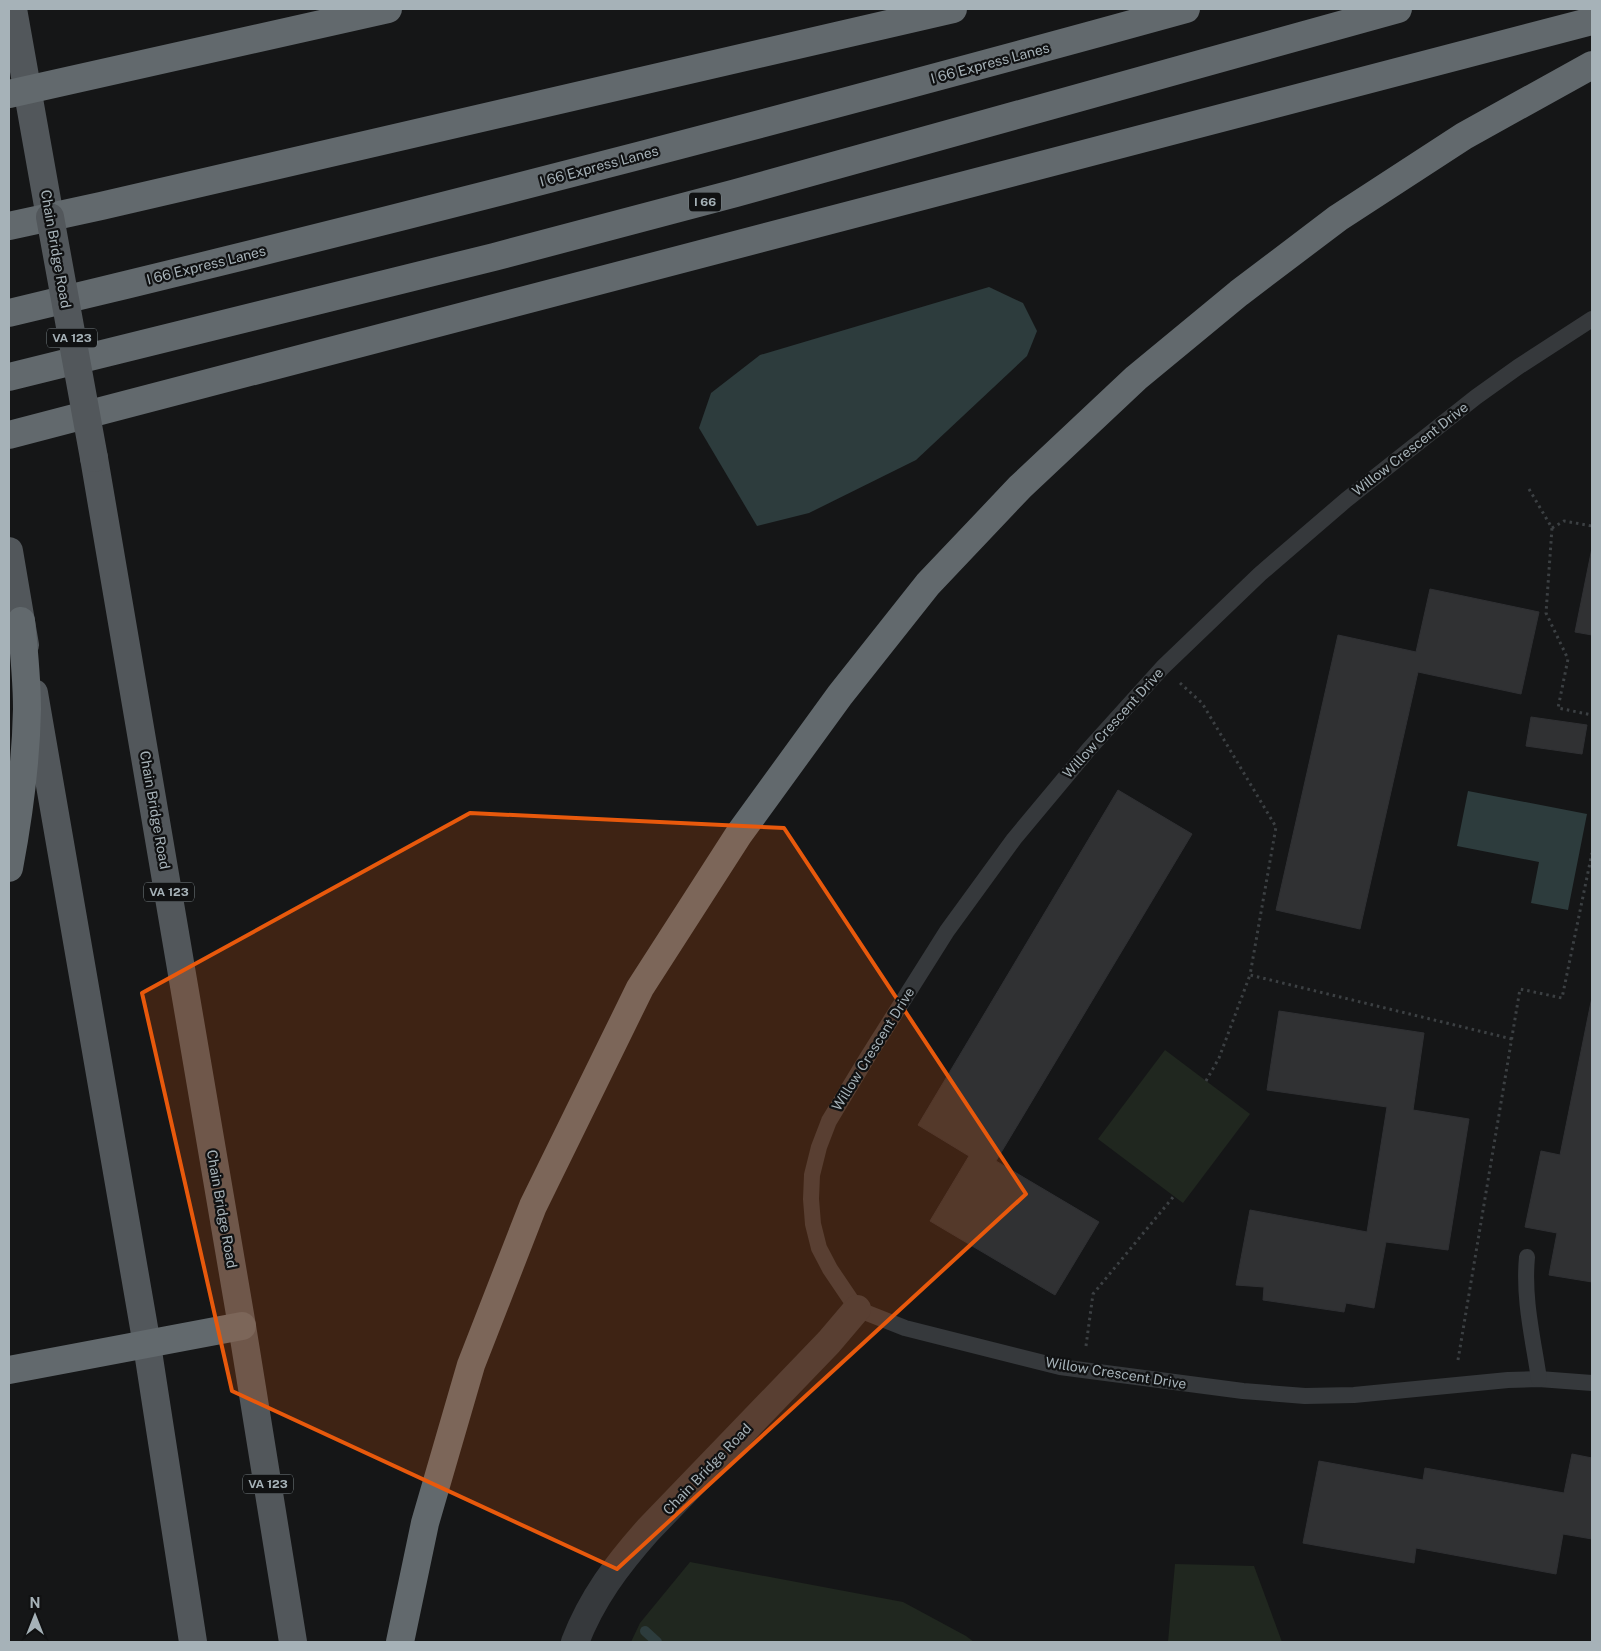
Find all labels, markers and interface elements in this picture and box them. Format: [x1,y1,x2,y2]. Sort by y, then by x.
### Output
street label: I 66 Express Lanes [929,39,1051,87]
street label: I 66 Express Lanes [538,142,660,190]
street label: Chain Bridge Road [38,189,74,309]
road number: I 66 [689,192,721,212]
street label: I 66 Express Lanes [145,242,267,288]
road number: VA 123 [47,328,97,348]
street label: Willow Crescent Drive [1349,399,1471,499]
street label: Willow Crescent Drive [1059,665,1167,781]
street label: Chain Bridge Road [137,750,173,870]
road number: VA 123 [144,882,194,902]
street label: Willow Crescent Drive [828,984,918,1114]
street label: Chain Bridge Road [204,1149,240,1269]
street label: Willow Crescent Drive [1044,1354,1188,1392]
street label: Chain Bridge Road [660,1420,754,1518]
road number: VA 123 [243,1475,293,1494]
north arrow [10,1591,60,1641]
text: N [30,1595,40,1611]

